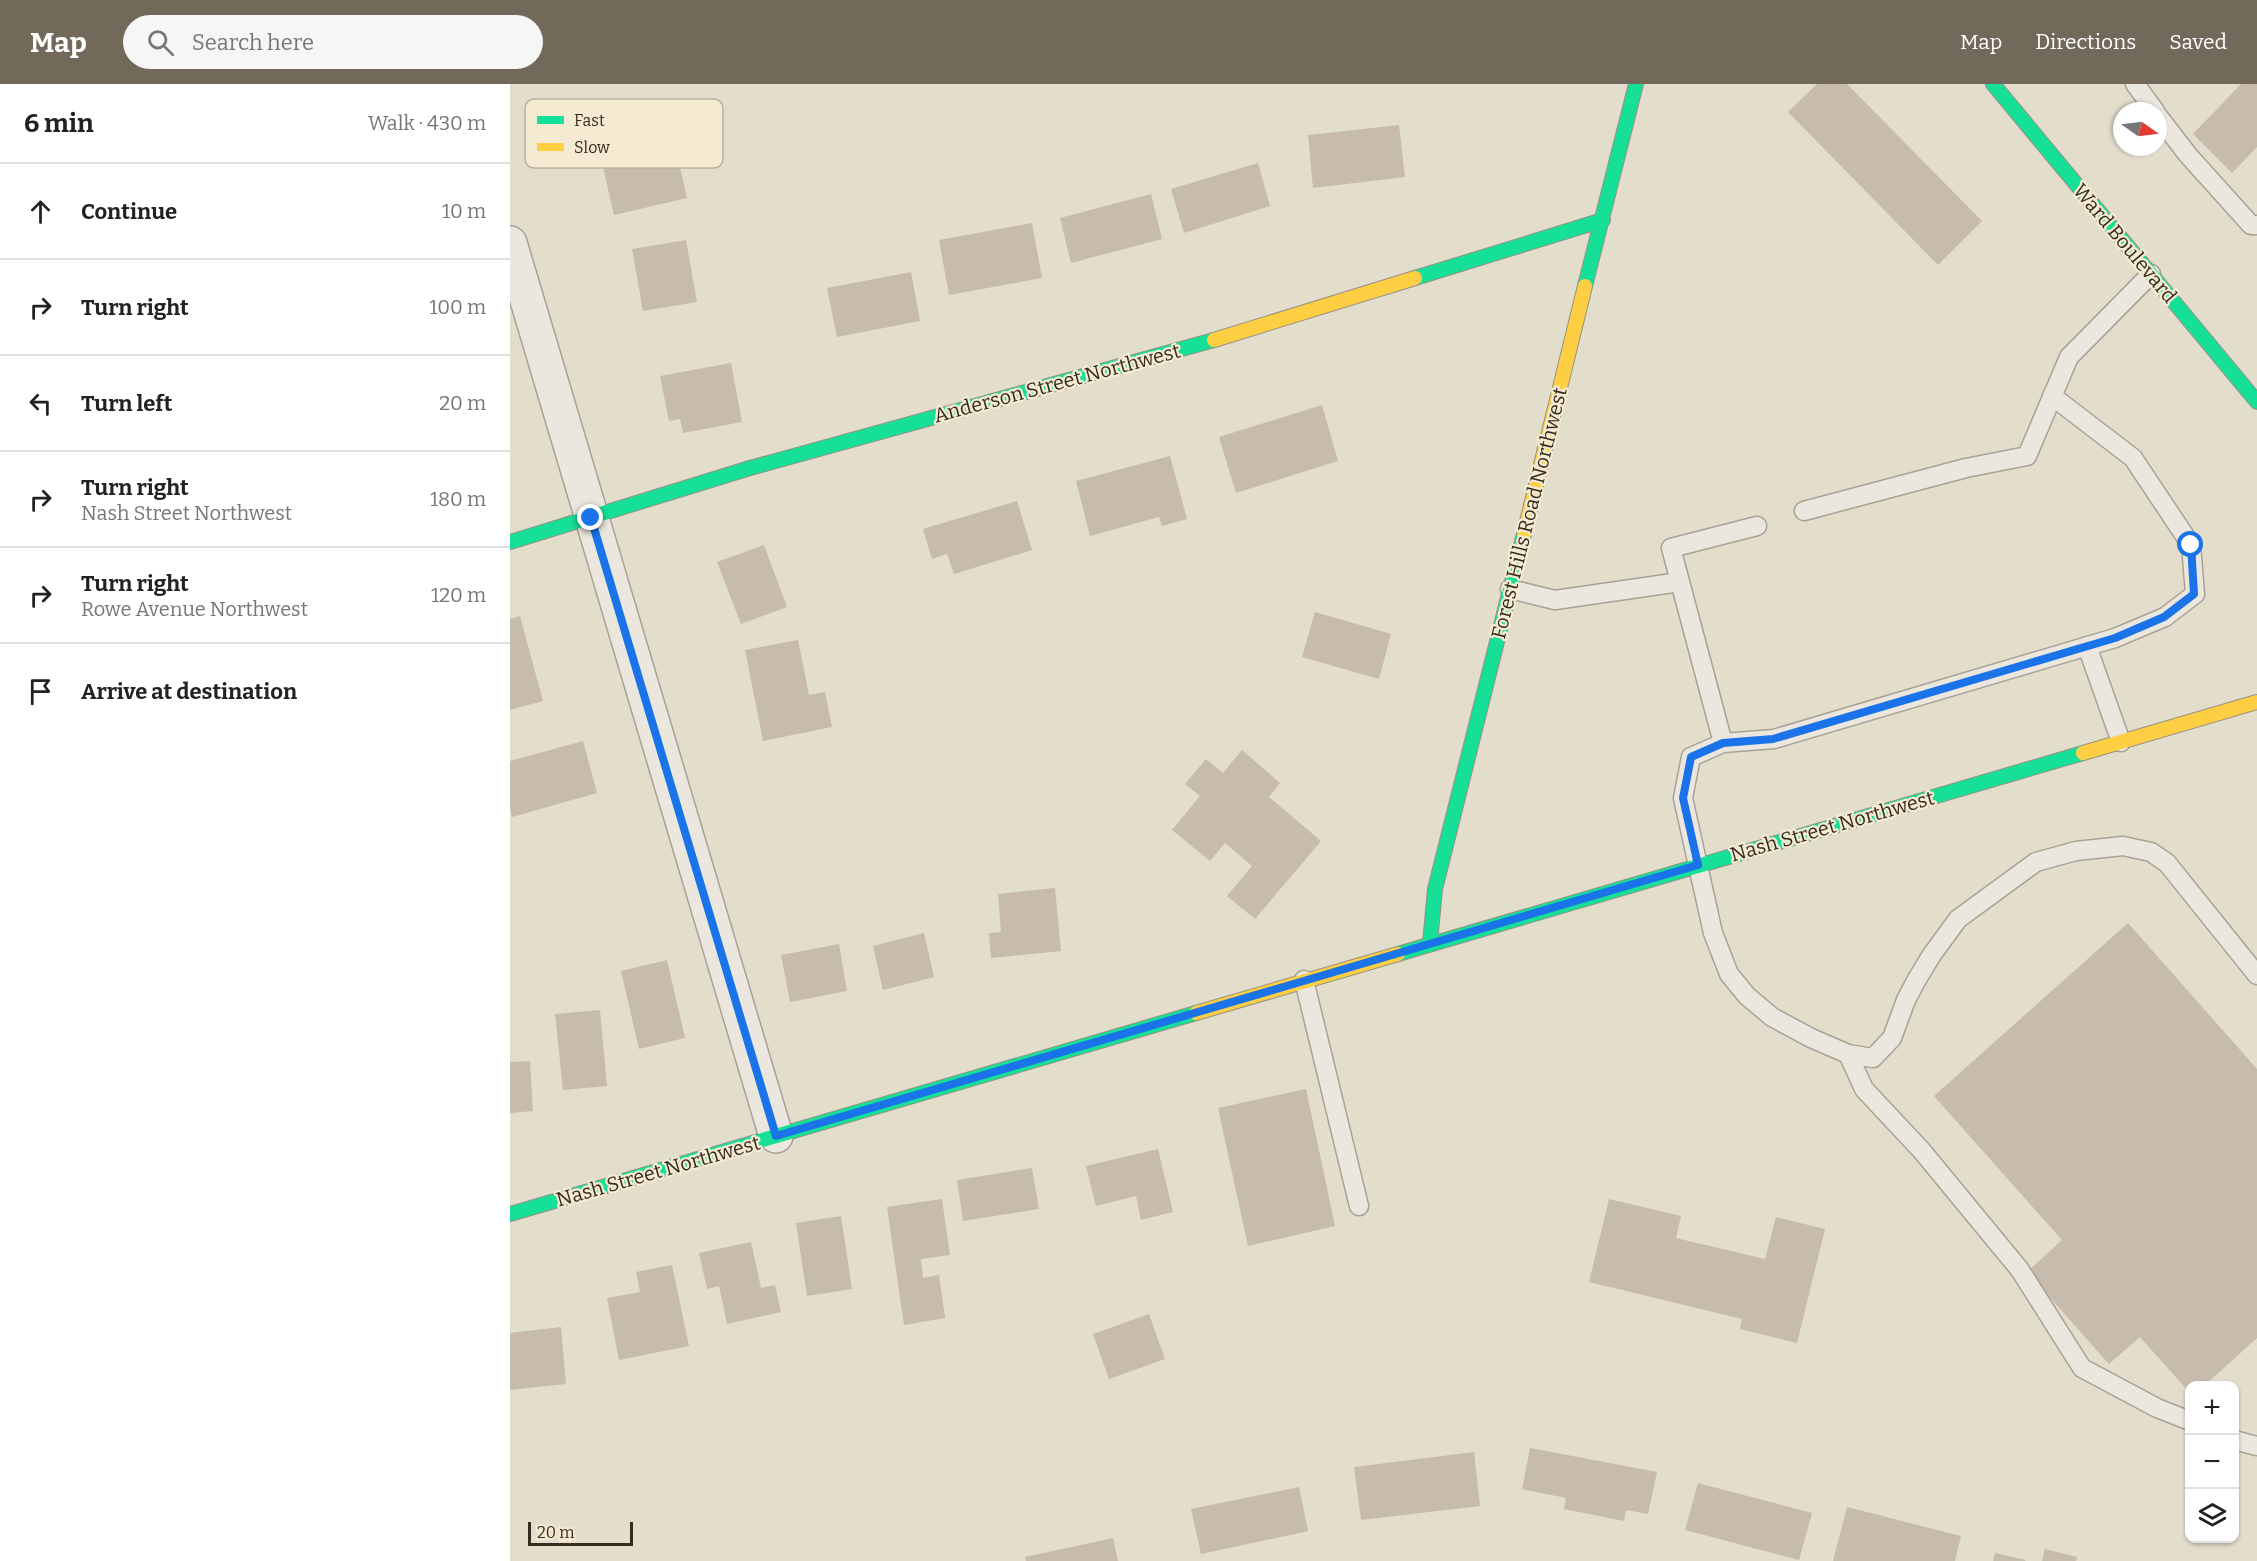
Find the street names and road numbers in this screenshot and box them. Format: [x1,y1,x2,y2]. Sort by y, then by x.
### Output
street label: Ward Boulevard [2068,179,2182,308]
street label: Anderson Street Northwest [931,339,1183,427]
street label: Forest Hills Road Northwest [1486,385,1572,641]
street label: Nash Street Northwest [1727,785,1937,867]
street label: Nash Street Northwest [553,1130,763,1212]

